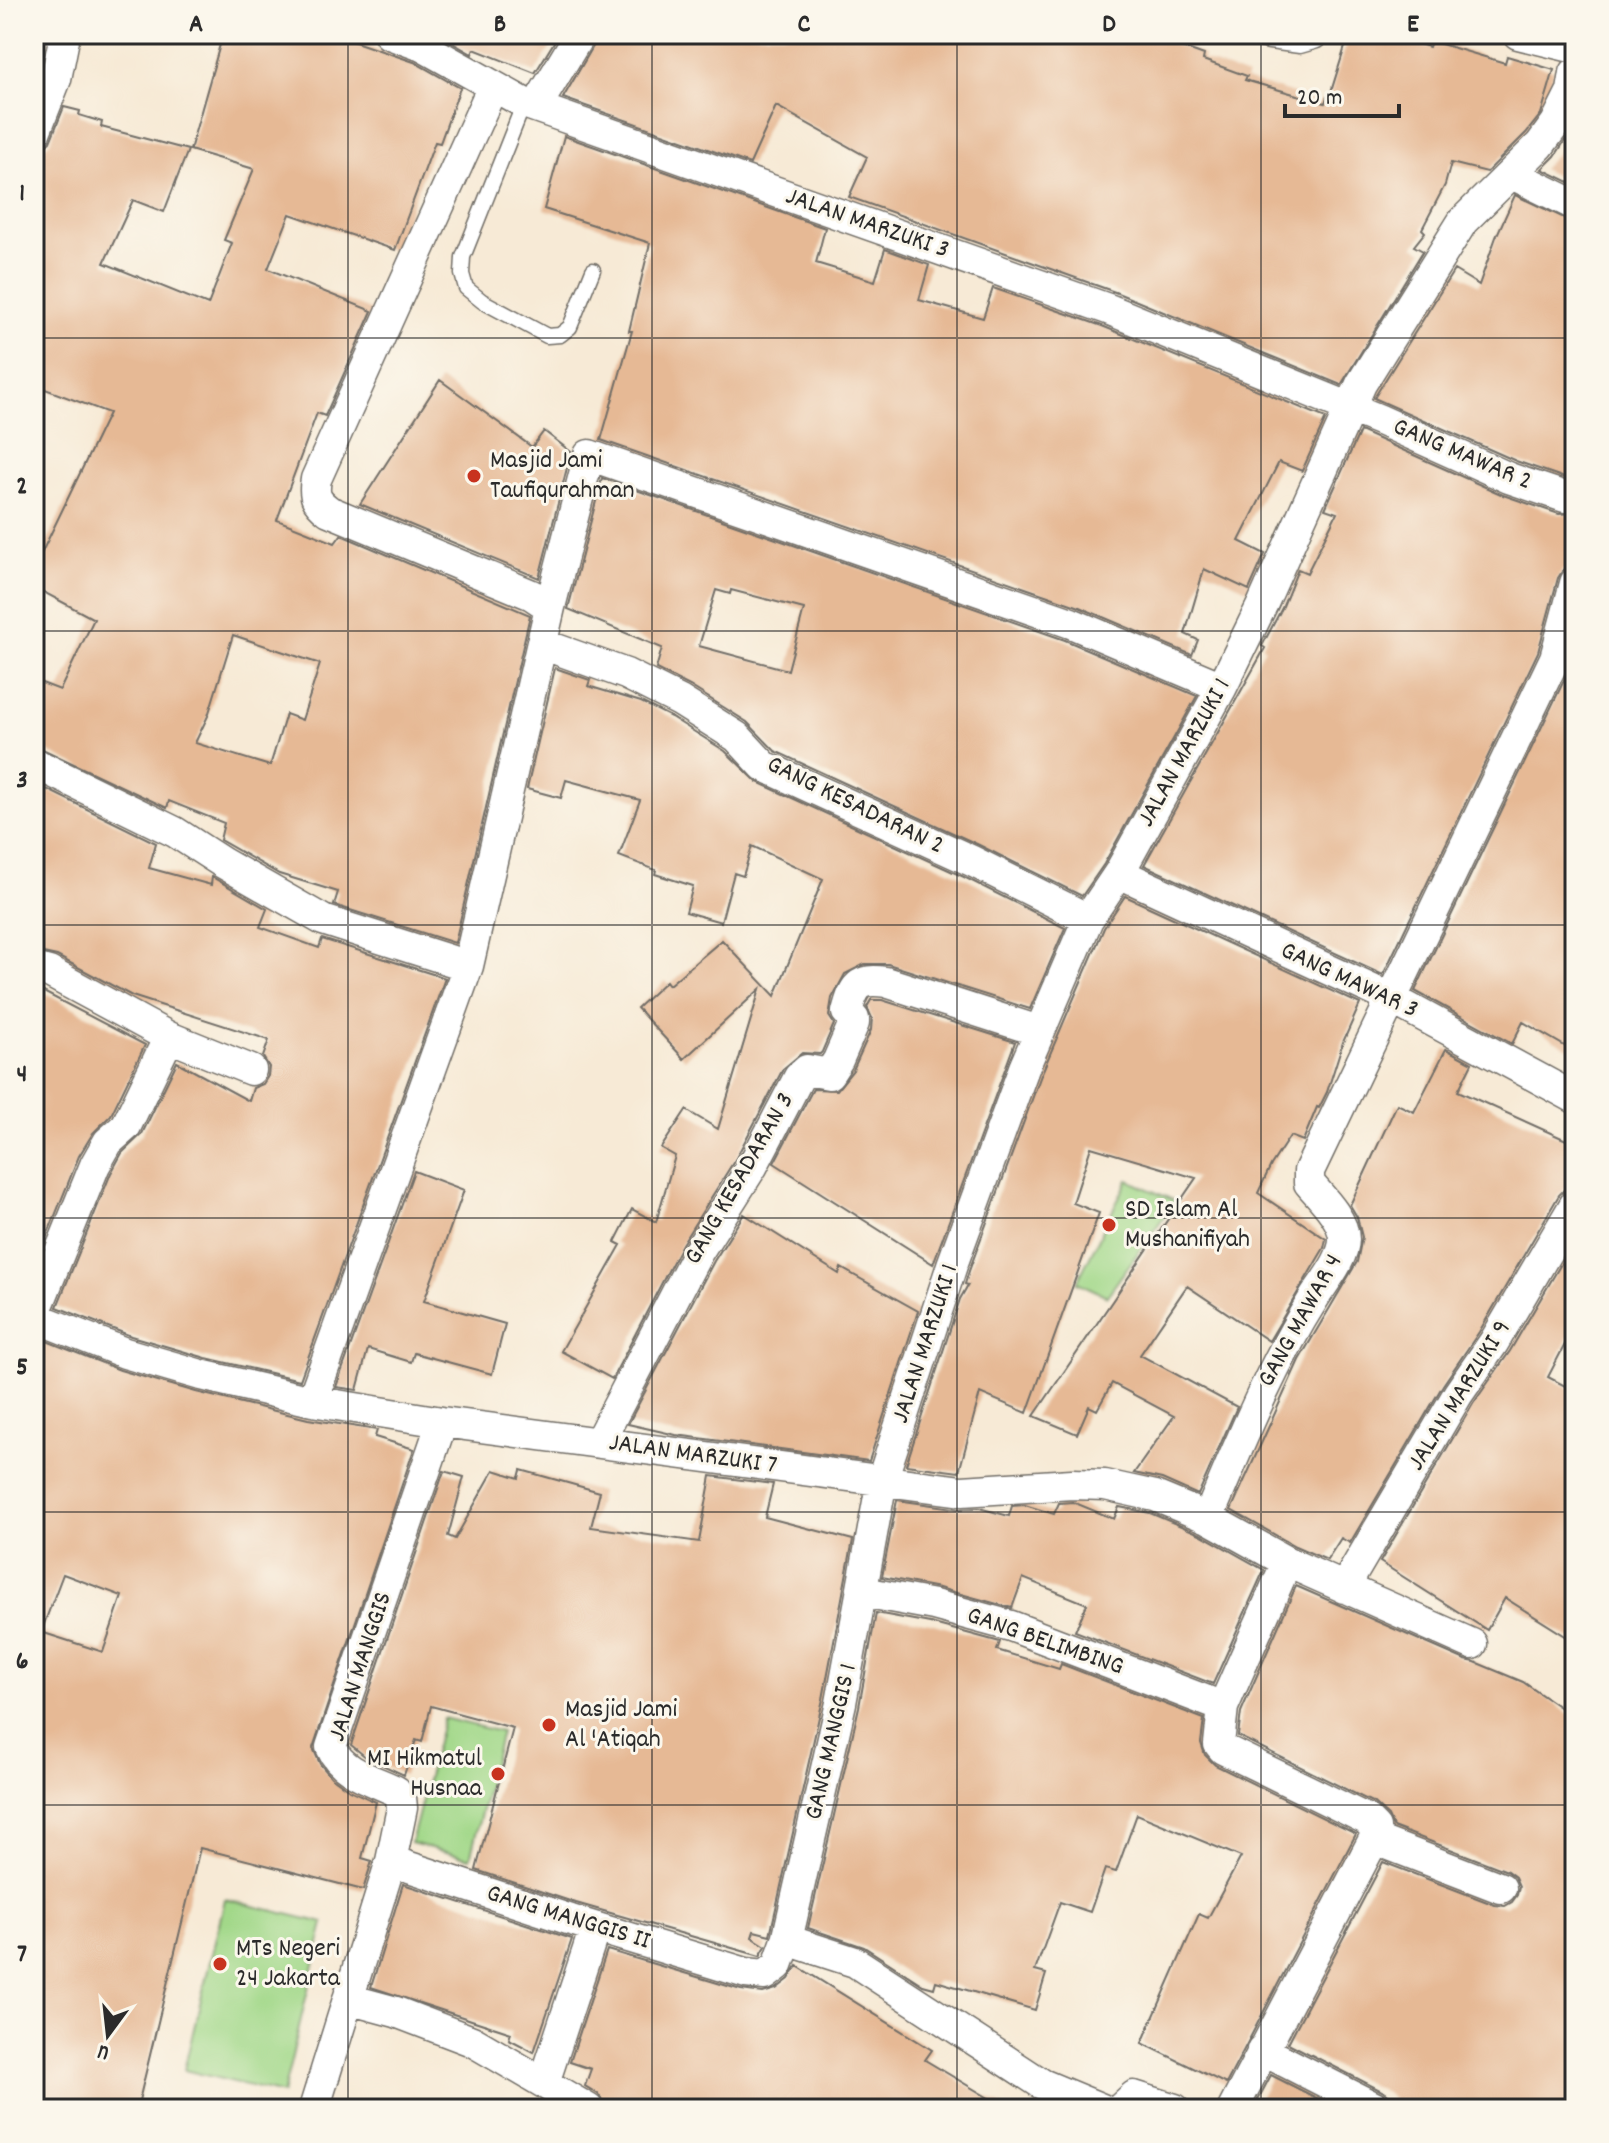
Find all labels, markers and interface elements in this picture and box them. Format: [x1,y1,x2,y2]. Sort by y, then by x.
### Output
text: A [189,7,203,44]
text: B [494,7,506,44]
text: C [798,7,811,44]
text: D [1102,7,1116,44]
text: E [1407,7,1419,44]
scale bar [1285,68,1399,118]
text: 20 m [1297,82,1343,116]
text: 1 [19,176,25,213]
street label: JALAN MARZUKI 3 [780,179,954,269]
street label: GANG MAWAR 2 [1387,409,1537,501]
place label: Masjid Jami Taufiqurahman [490,443,634,510]
marker: Masjid Jami Taufiqurahman [465,467,483,485]
text: 2 [16,469,28,506]
street label: JALAN MARZUKI 1 [1129,672,1241,834]
street label: GANG KESADARAN 2 [760,747,950,865]
text: 3 [16,763,28,800]
street label: GANG MAWAR 3 [1274,933,1424,1029]
text: 4 [17,1057,27,1094]
street label: GANG KESADARAN 3 [676,1086,804,1272]
place label: SD Islam Al Mushanifiyah [1125,1192,1250,1259]
marker: SD Islam Al Mushanifiyah [1100,1216,1118,1234]
street label: GANG MAWAR 4 [1249,1248,1353,1394]
street label: JALAN MARZUKI 1 [883,1260,969,1428]
street label: JALAN MARZUKI 9 [1399,1314,1521,1478]
text: 5 [16,1350,28,1387]
street label: JALAN MARZUKI 7 [607,1425,779,1485]
street label: JALAN MANGGIS [319,1587,403,1747]
street label: GANG BELIMBING [962,1598,1128,1686]
text: 6 [16,1644,28,1681]
street label: GANG MANGGIS 1 [796,1660,868,1824]
place label: Masjid Jami Al 'Atiqah [565,1692,678,1759]
marker: Masjid Jami Al 'Atiqah [540,1716,558,1734]
place label: MI Hikmatul Husnaa [367,1741,483,1808]
marker: MI Hikmatul Husnaa [489,1765,507,1783]
street label: GANG MANGGIS II [482,1876,654,1960]
place label: MTs Negeri 24 Jakarta [236,1931,341,1998]
text: 7 [17,1937,27,1974]
marker: MTs Negeri 24 Jakarta [211,1955,229,1973]
north arrow [68,1995,148,2075]
text: U [95,2035,113,2067]

